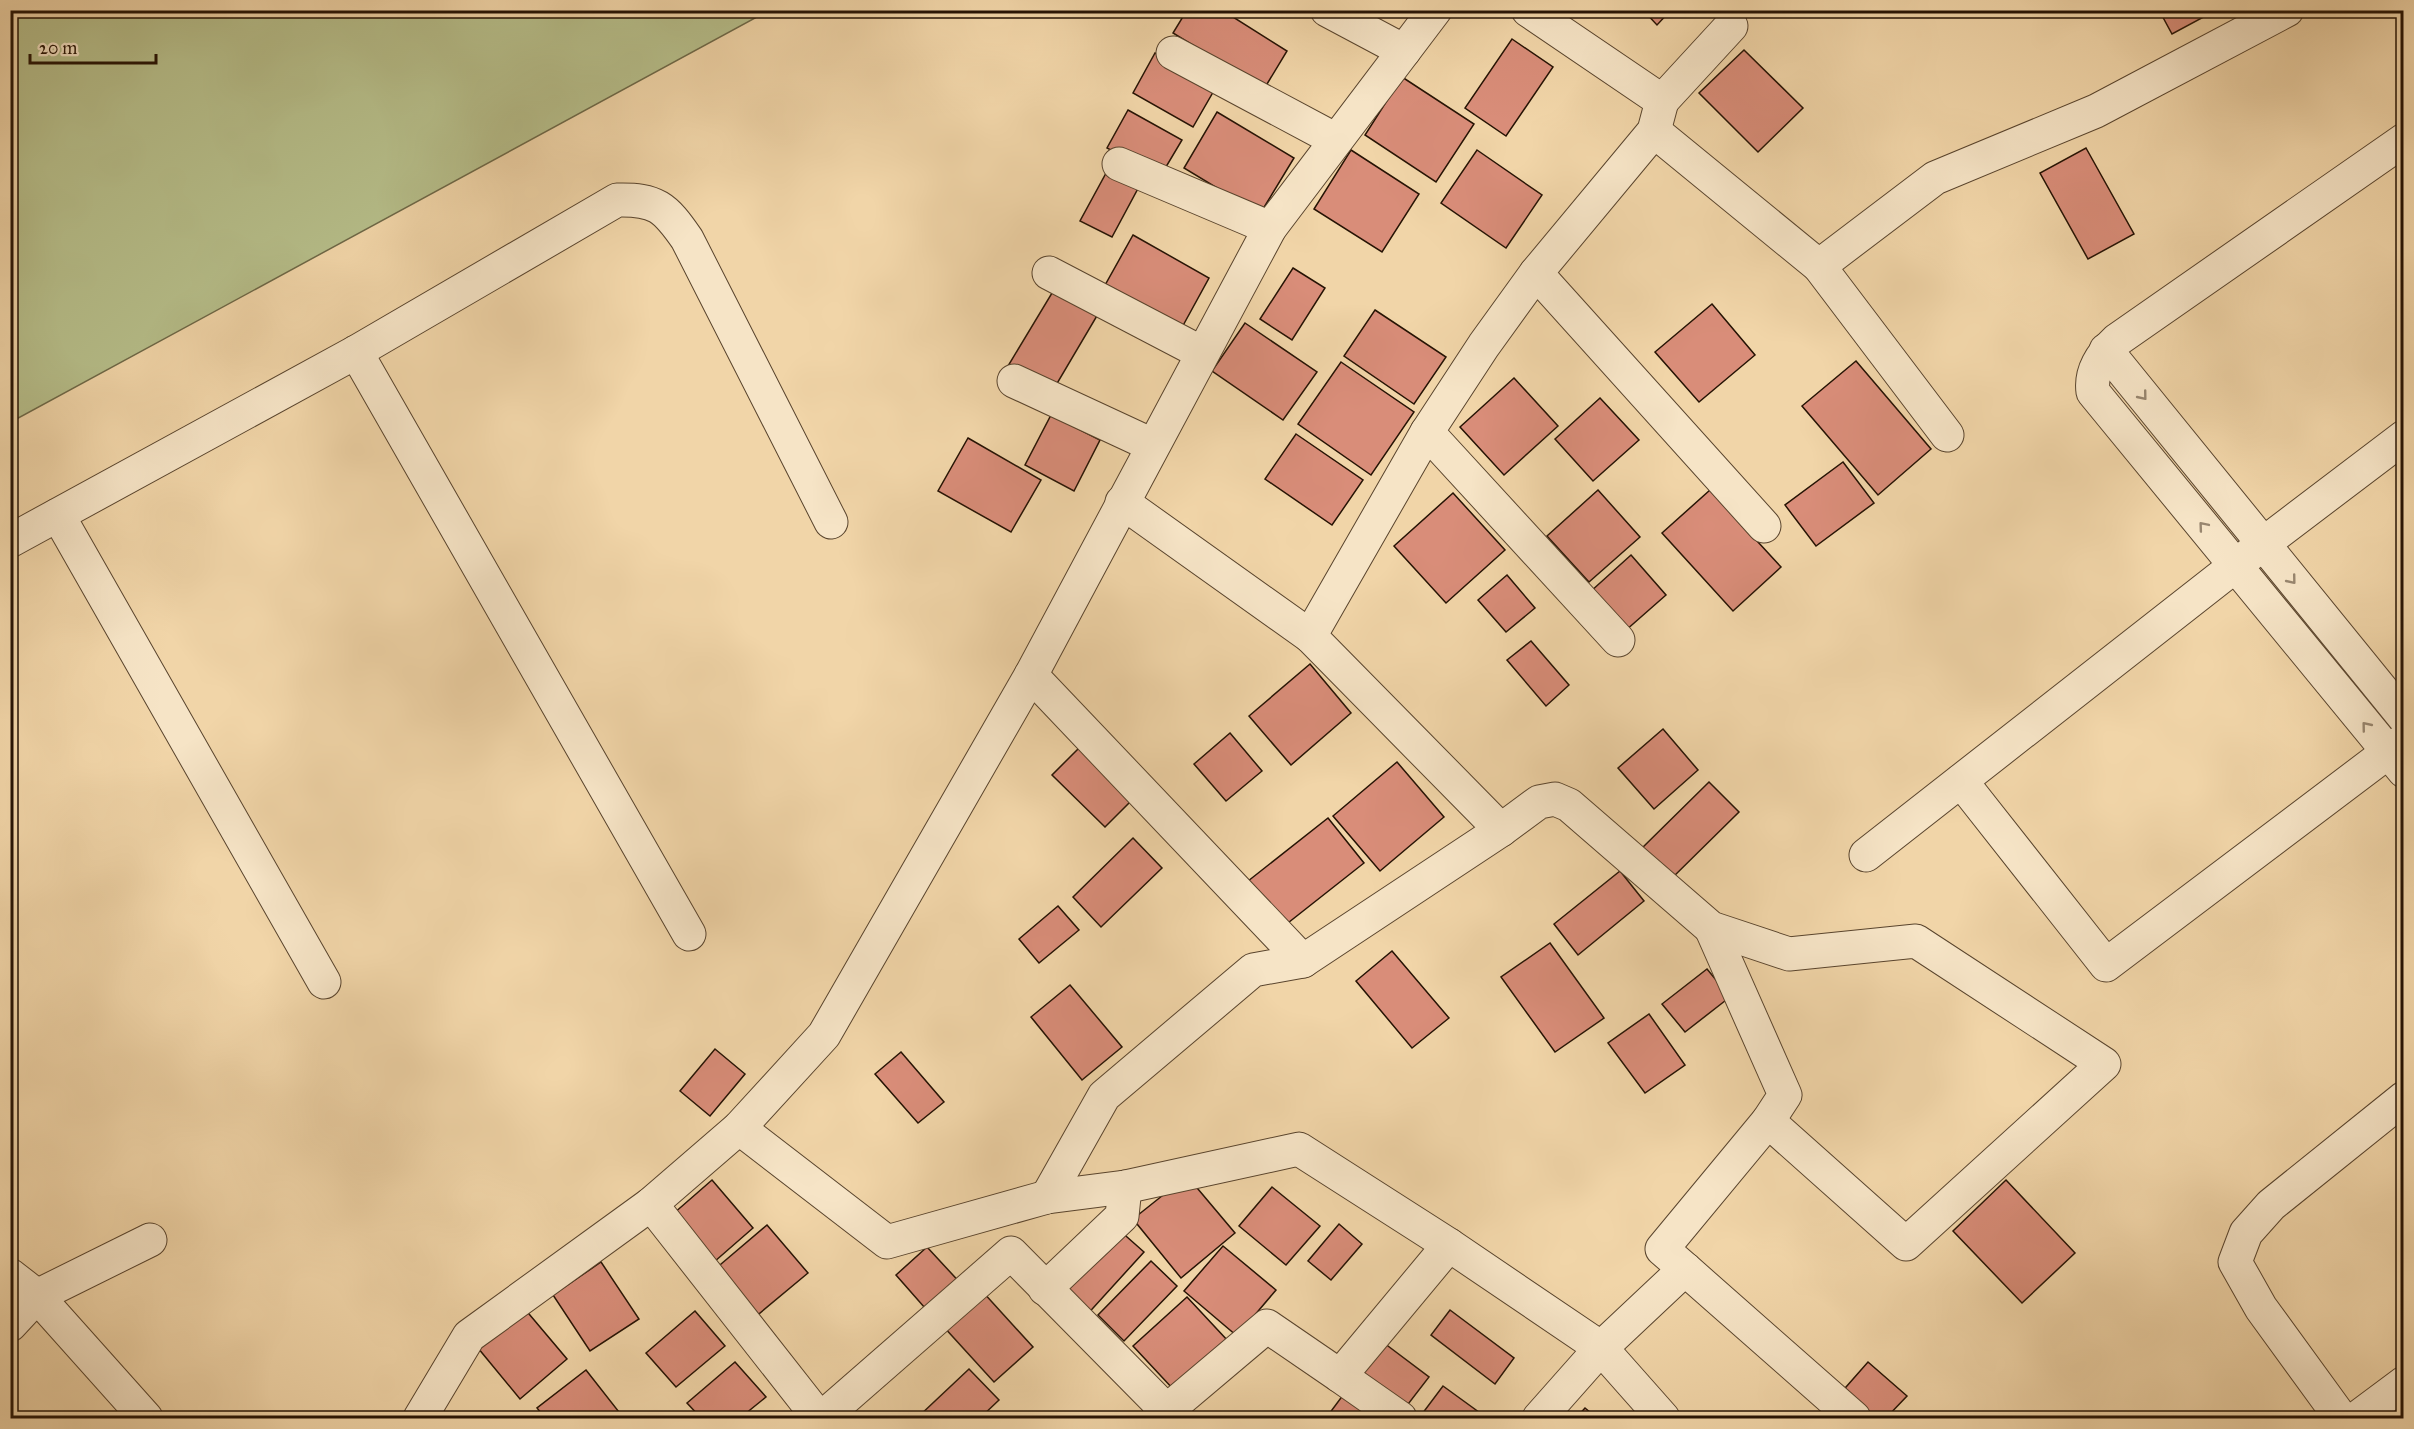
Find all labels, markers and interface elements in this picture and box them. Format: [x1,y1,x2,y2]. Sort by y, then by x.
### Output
scale bar [30,27,156,65]
text: 20 m [39,37,77,59]
one-way arrow [2135,389,2146,400]
one-way arrow [2200,521,2211,532]
one-way arrow [2285,573,2296,584]
one-way arrow [2362,722,2373,733]

